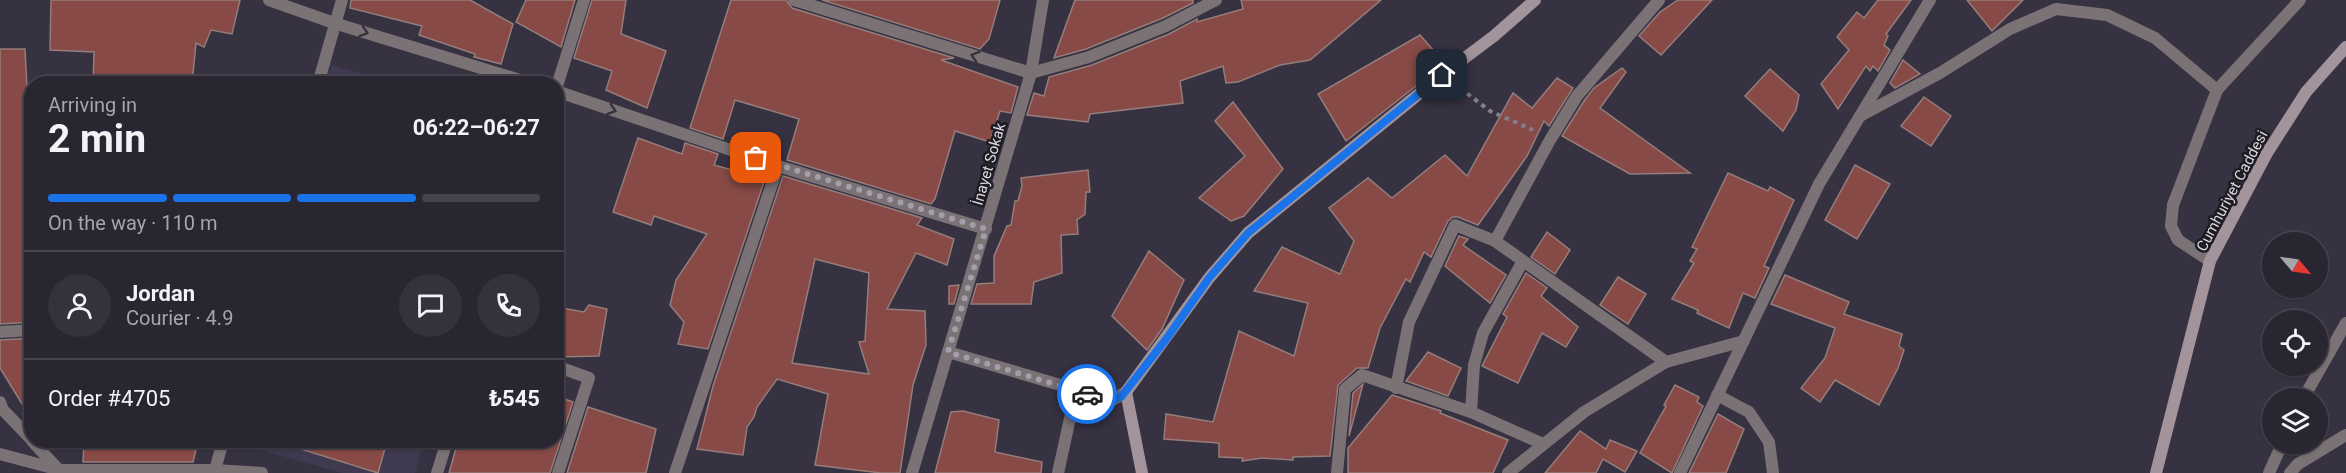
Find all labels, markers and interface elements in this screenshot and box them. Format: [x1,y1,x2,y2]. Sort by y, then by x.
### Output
one-way arrow [358,25,369,37]
pin [1416,49,1467,100]
one-way arrow [970,50,981,63]
icon: home [1425,58,1458,91]
text: Arriving in [48,93,137,117]
one-way arrow [606,102,617,115]
text: 06:22–06:27 [413,115,540,140]
text: 2 min [48,116,146,162]
street label: İnayet Sokak [969,120,1009,207]
street label: Cumhuriyet Caddesi [2193,128,2271,254]
pin [730,132,781,183]
icon: bag [739,141,772,174]
text: On the way · 110 m [48,211,217,235]
north arrow [2262,232,2328,298]
map controls [2262,232,2328,454]
button: person [48,274,111,337]
button: chat [399,274,462,337]
button: phone [477,274,540,337]
text: Jordan [126,281,195,306]
text: Courier · 4.9 [126,306,233,330]
button: locate [2262,310,2328,376]
courier [1057,364,1117,424]
icon: car [1071,378,1104,411]
text: Order #4705 [48,386,170,411]
text: ₺545 [489,386,540,411]
button: layers [2262,388,2328,454]

